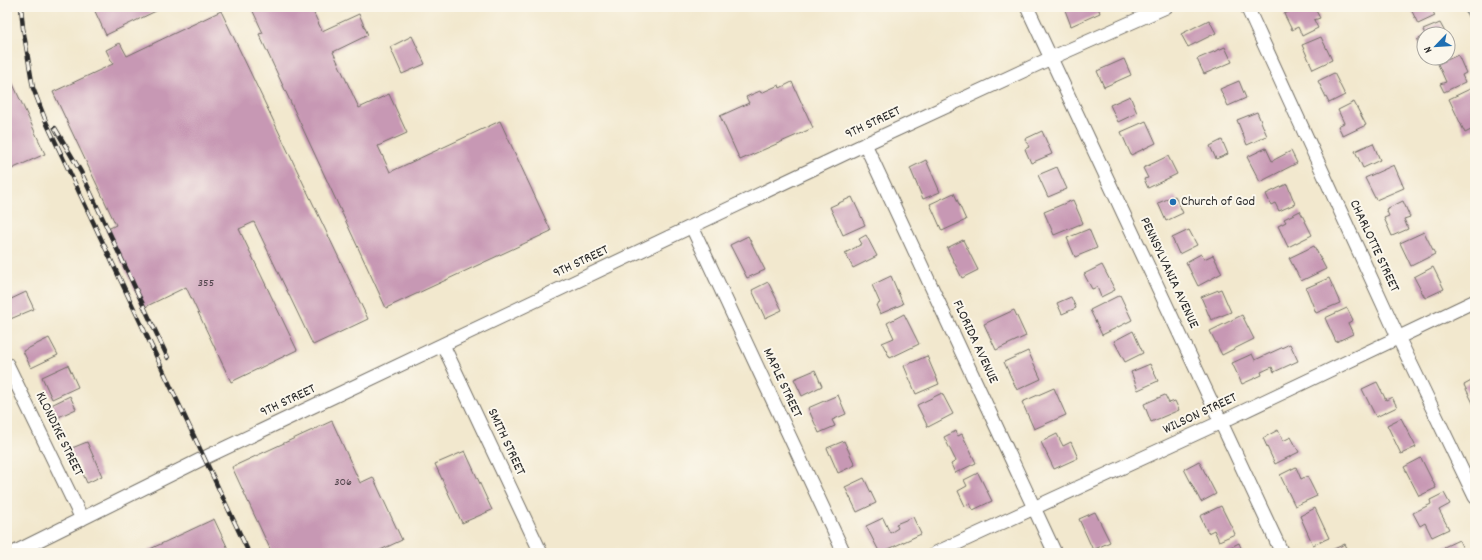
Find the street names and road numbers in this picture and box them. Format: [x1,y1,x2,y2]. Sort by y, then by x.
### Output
street label: 9TH STREET [842,101,904,145]
street label: CHARLOTTE STREET [1344,196,1404,296]
street label: PENNSYLVANIA AVENUE [1134,214,1204,333]
street label: 9TH STREET [550,240,612,284]
street label: FLORIDA AVENUE [947,297,1003,388]
street label: MAPLE STREET [757,345,807,421]
street label: 9TH STREET [257,379,319,423]
street label: KLONDIKE STREET [30,388,88,480]
street label: WILSON STREET [1160,388,1241,440]
street label: SMITH STREET [482,405,530,479]

